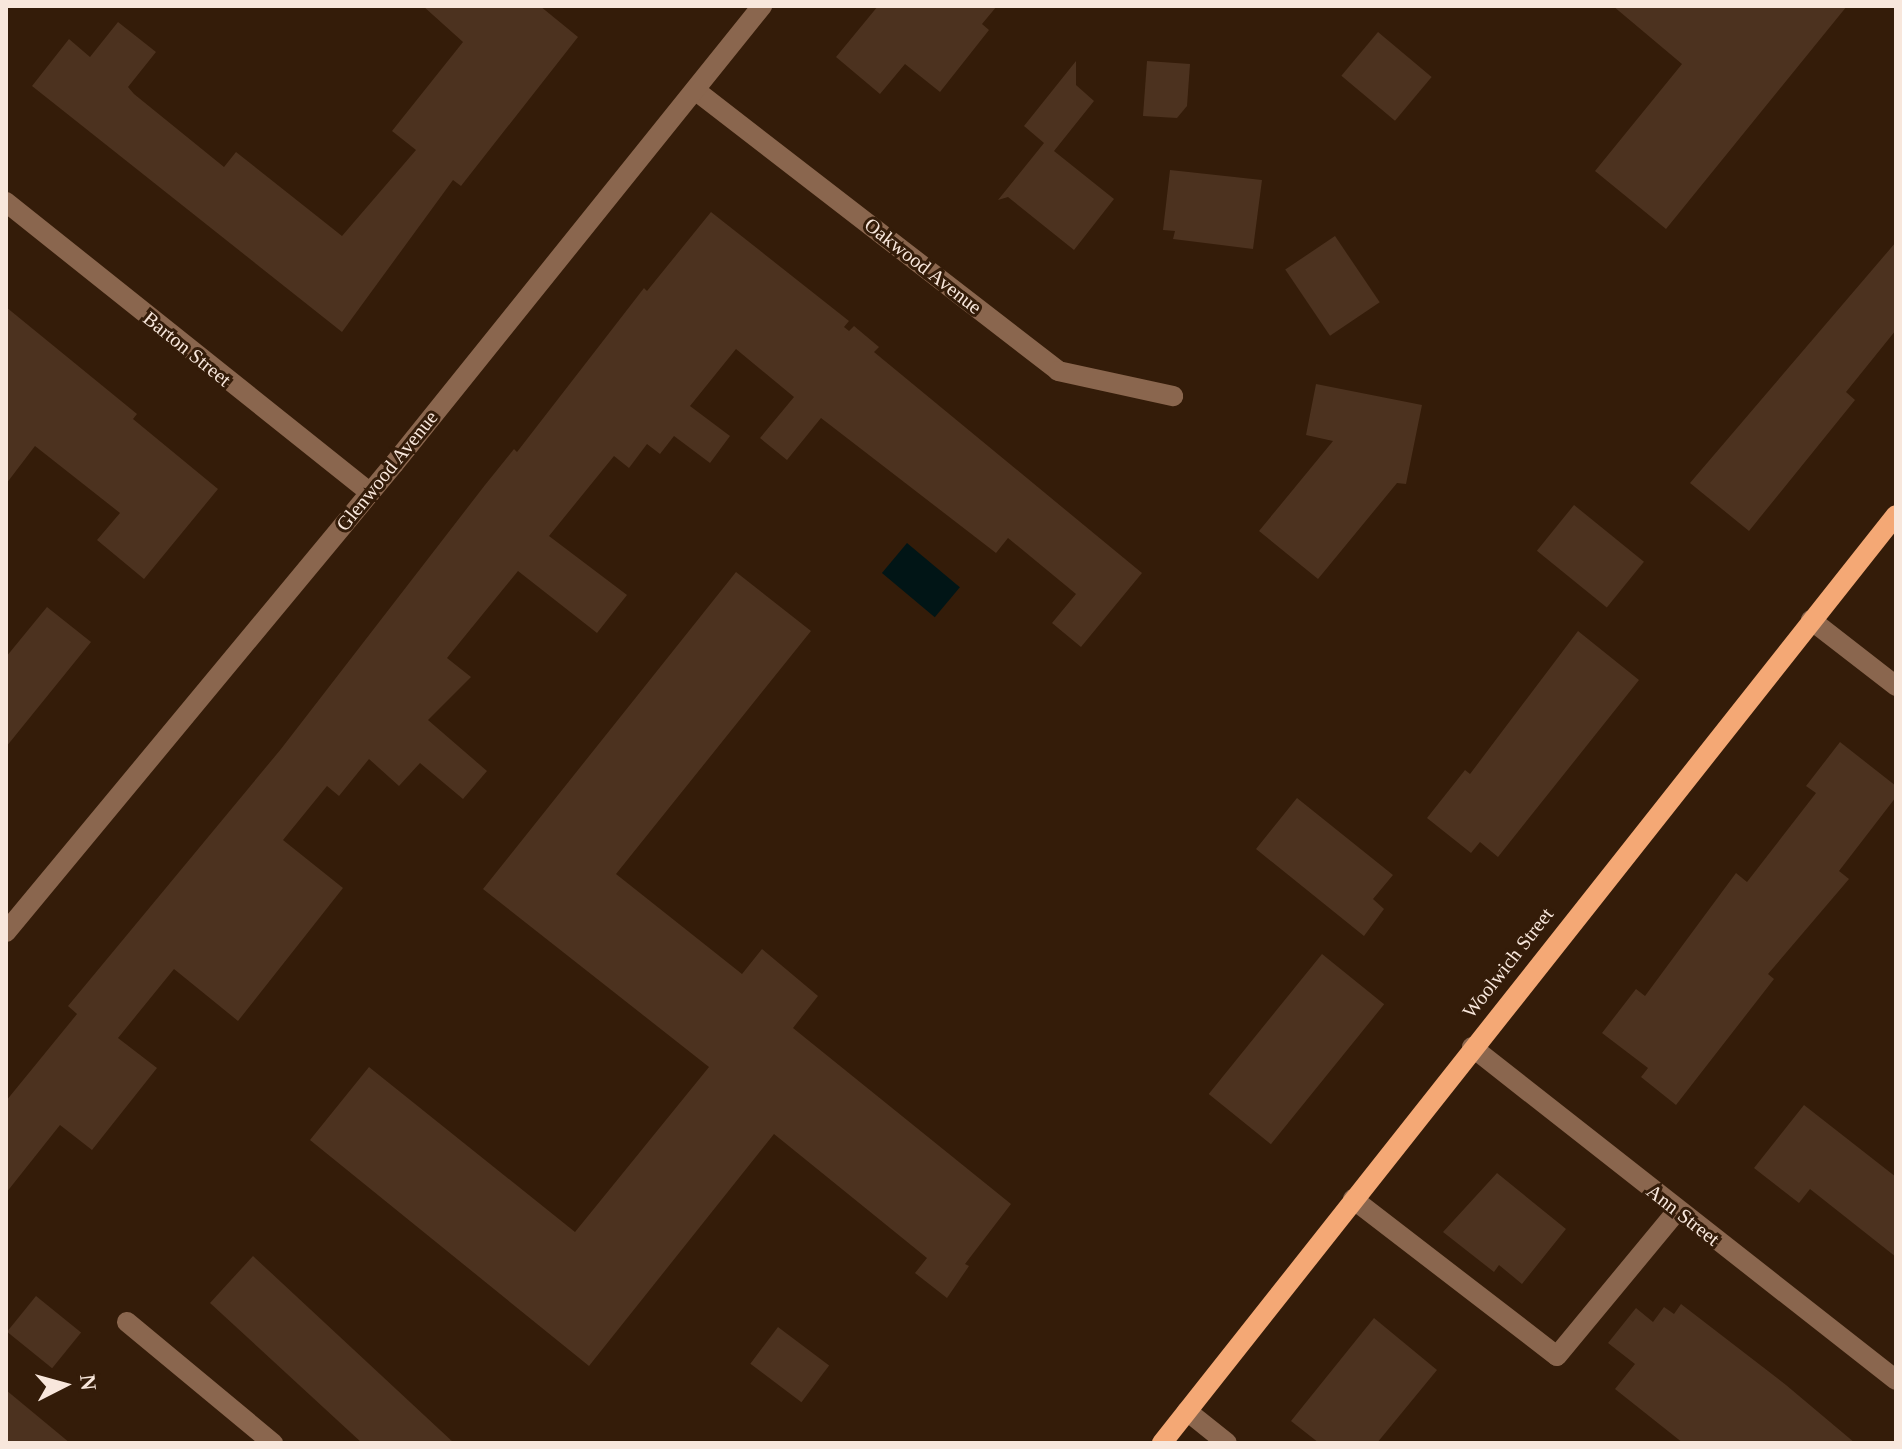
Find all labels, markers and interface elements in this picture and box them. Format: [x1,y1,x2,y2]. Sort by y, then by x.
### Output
street label: Oakwood Avenue [859,212,987,320]
street label: Barton Street [138,306,236,392]
street label: Glenwood Avenue [331,406,443,536]
street label: Woolwich Street [1457,903,1559,1023]
street label: Ann Street [1642,1179,1724,1251]
north arrow [24,1345,104,1425]
text: N [75,1373,102,1392]

